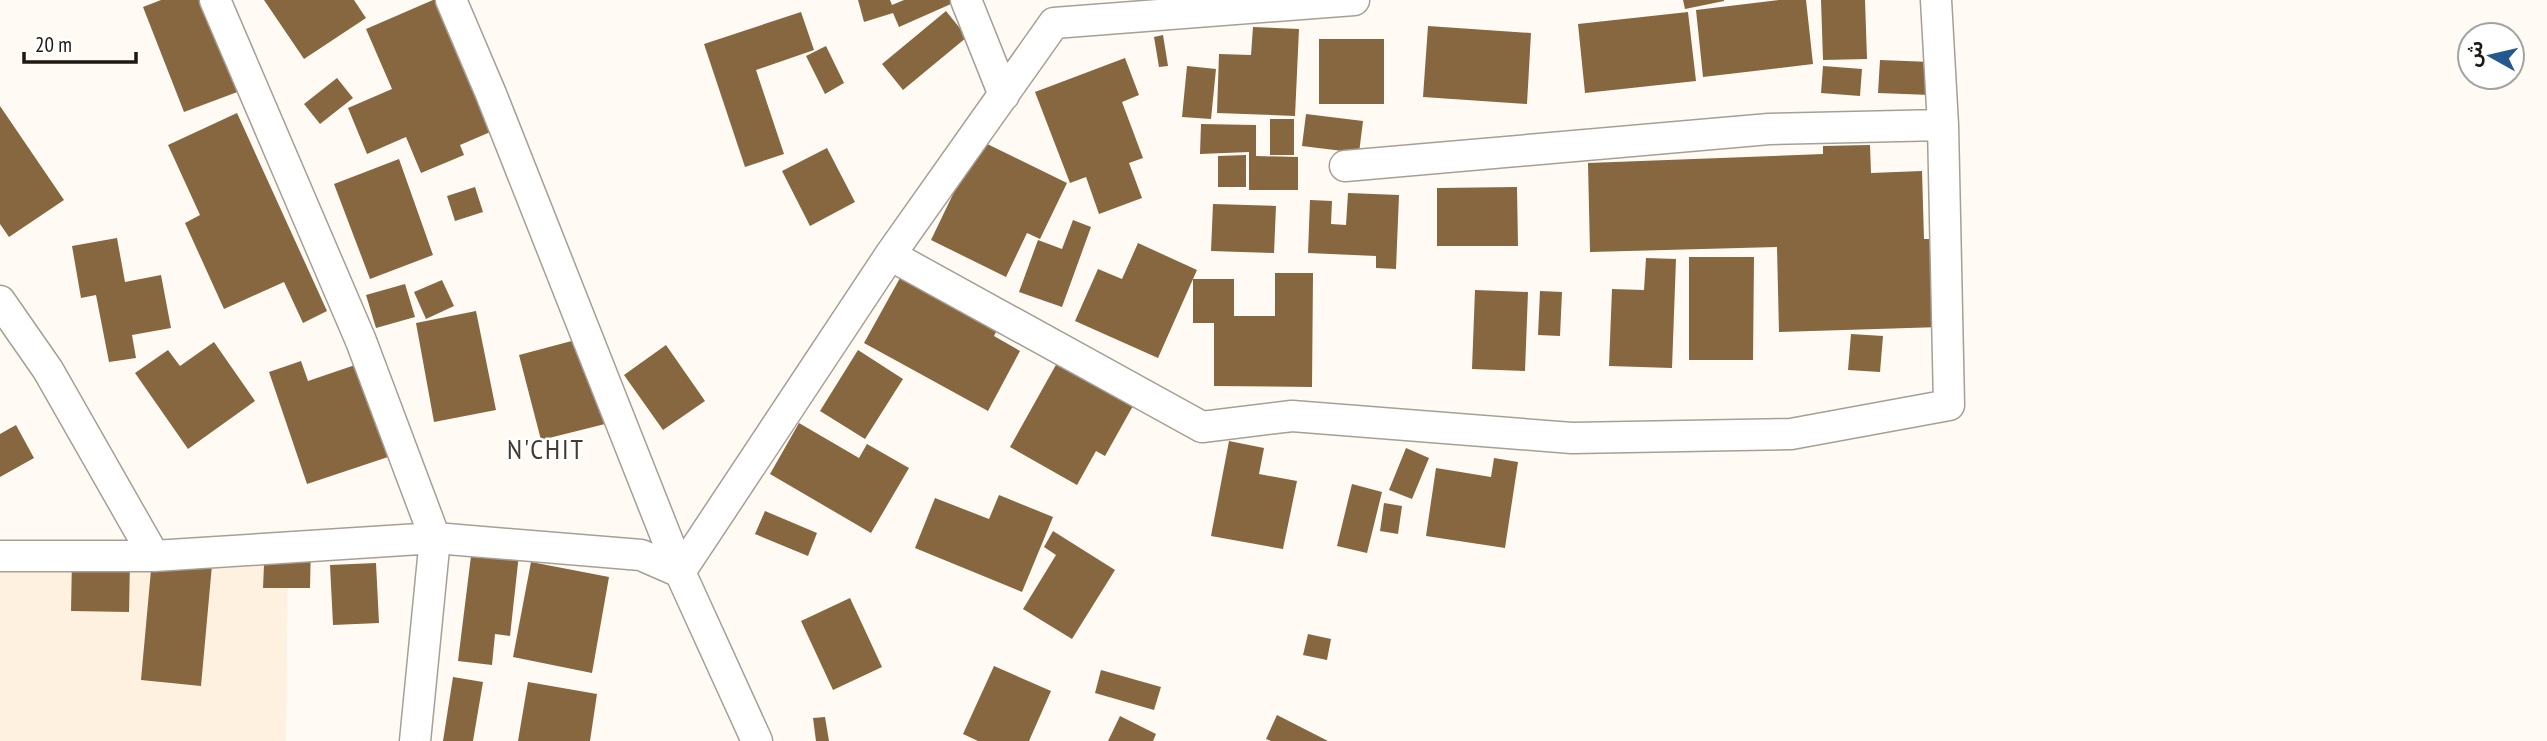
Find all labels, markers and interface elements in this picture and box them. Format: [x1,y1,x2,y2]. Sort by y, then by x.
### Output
scale bar [24,21,136,65]
north arrow [2456,21,2526,91]
text: 20 m [35,31,72,58]
text: ش [2460,39,2488,68]
district label: N'CHIT [507,430,585,467]

